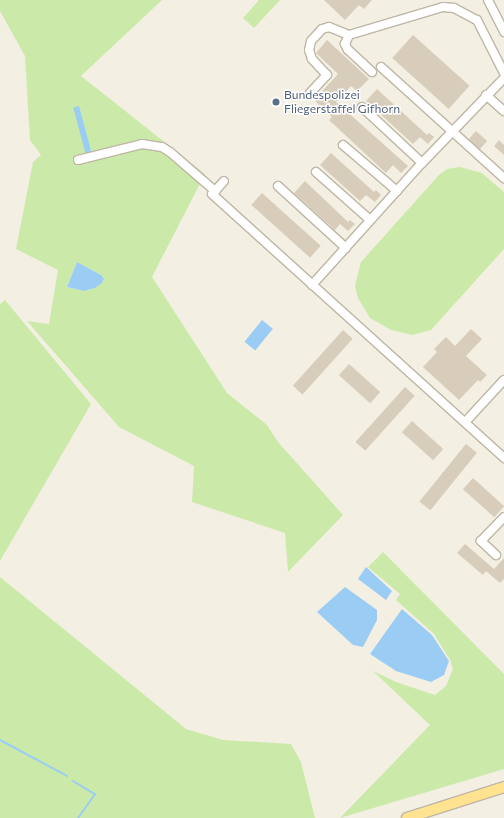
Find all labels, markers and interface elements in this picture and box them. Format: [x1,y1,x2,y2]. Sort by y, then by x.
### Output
place label: Bundespolizei Fliegerstaffel Gifhorn [284,88,400,116]
marker: Bundespolizei Fliegerstaffel Gifhorn [271,97,281,107]

